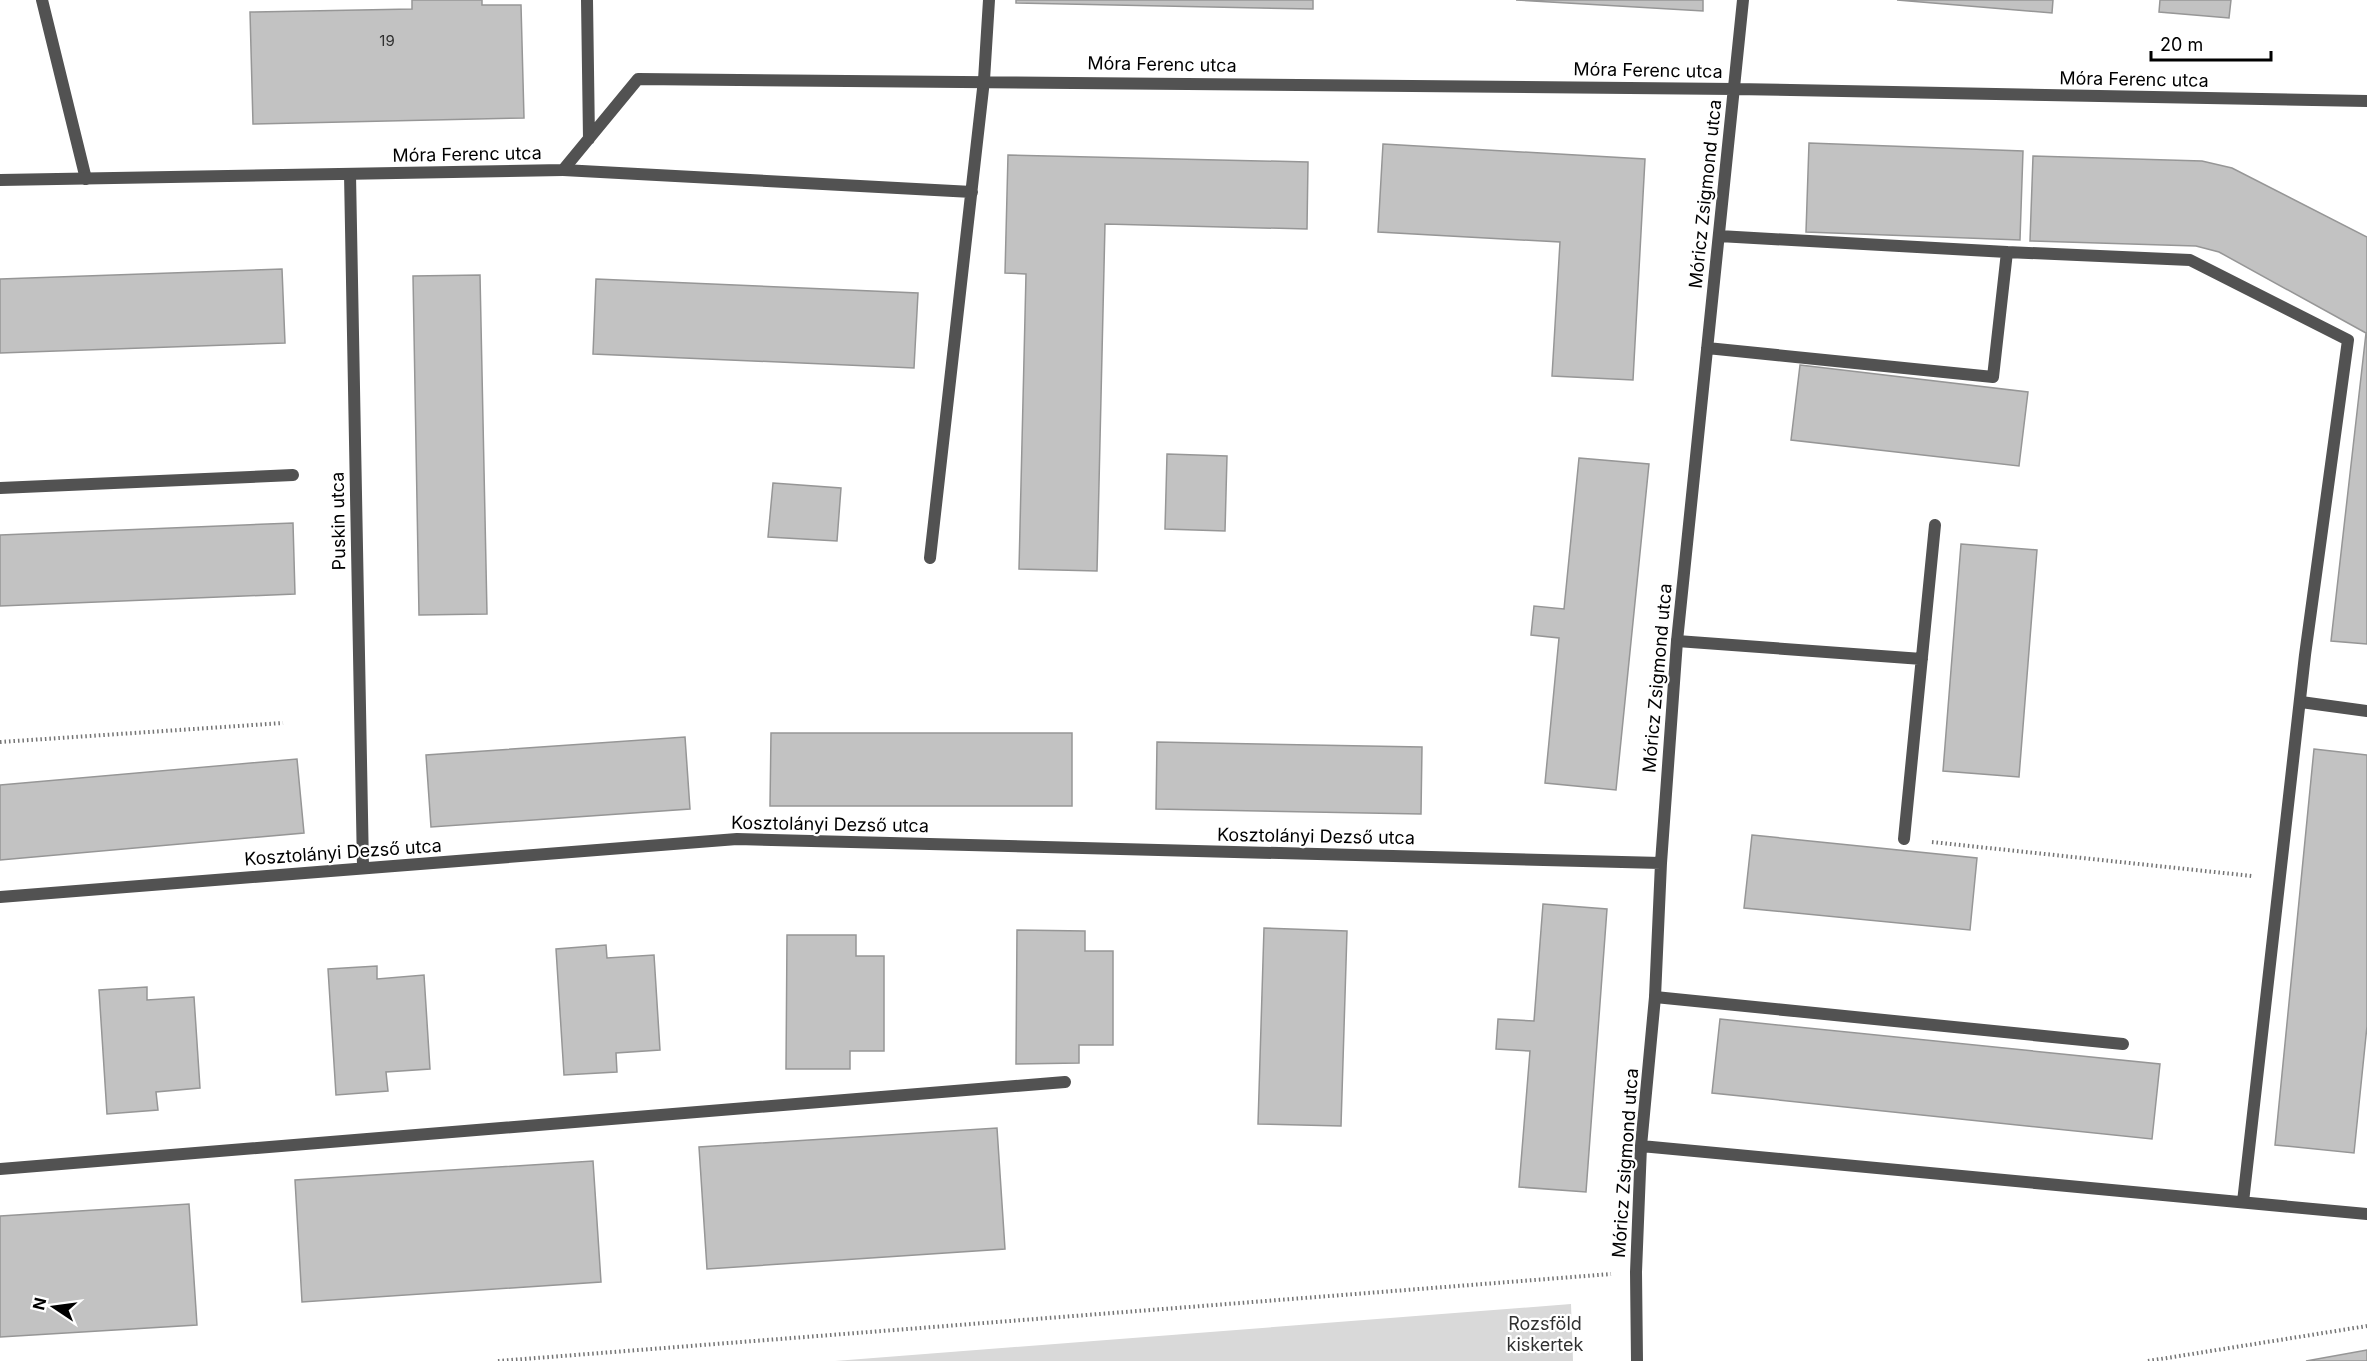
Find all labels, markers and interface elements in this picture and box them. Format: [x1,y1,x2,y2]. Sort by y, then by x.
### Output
scale bar [2151,24,2271,62]
house number: 19 [379,31,395,50]
text: 20 m [2160,34,2203,55]
street label: Móra Ferenc utca [1087,52,1237,76]
street label: Móra Ferenc utca [1573,58,1723,82]
street label: Móra Ferenc utca [2059,67,2209,91]
street label: Móricz Zsigmond utca [1685,98,1725,290]
street label: Móra Ferenc utca [392,142,542,166]
street label: Puskin utca [327,472,349,570]
street label: Móricz Zsigmond utca [1638,582,1676,774]
street label: Kosztolányi Dezső utca [731,812,929,836]
street label: Kosztolányi Dezső utca [1217,824,1415,848]
street label: Kosztolányi Dezső utca [244,835,442,869]
street label: Móricz Zsigmond utca [1608,1068,1642,1258]
north arrow [24,1277,84,1337]
text: N [28,1295,51,1312]
park label: Rozsföld kiskertek [1507,1313,1584,1355]

